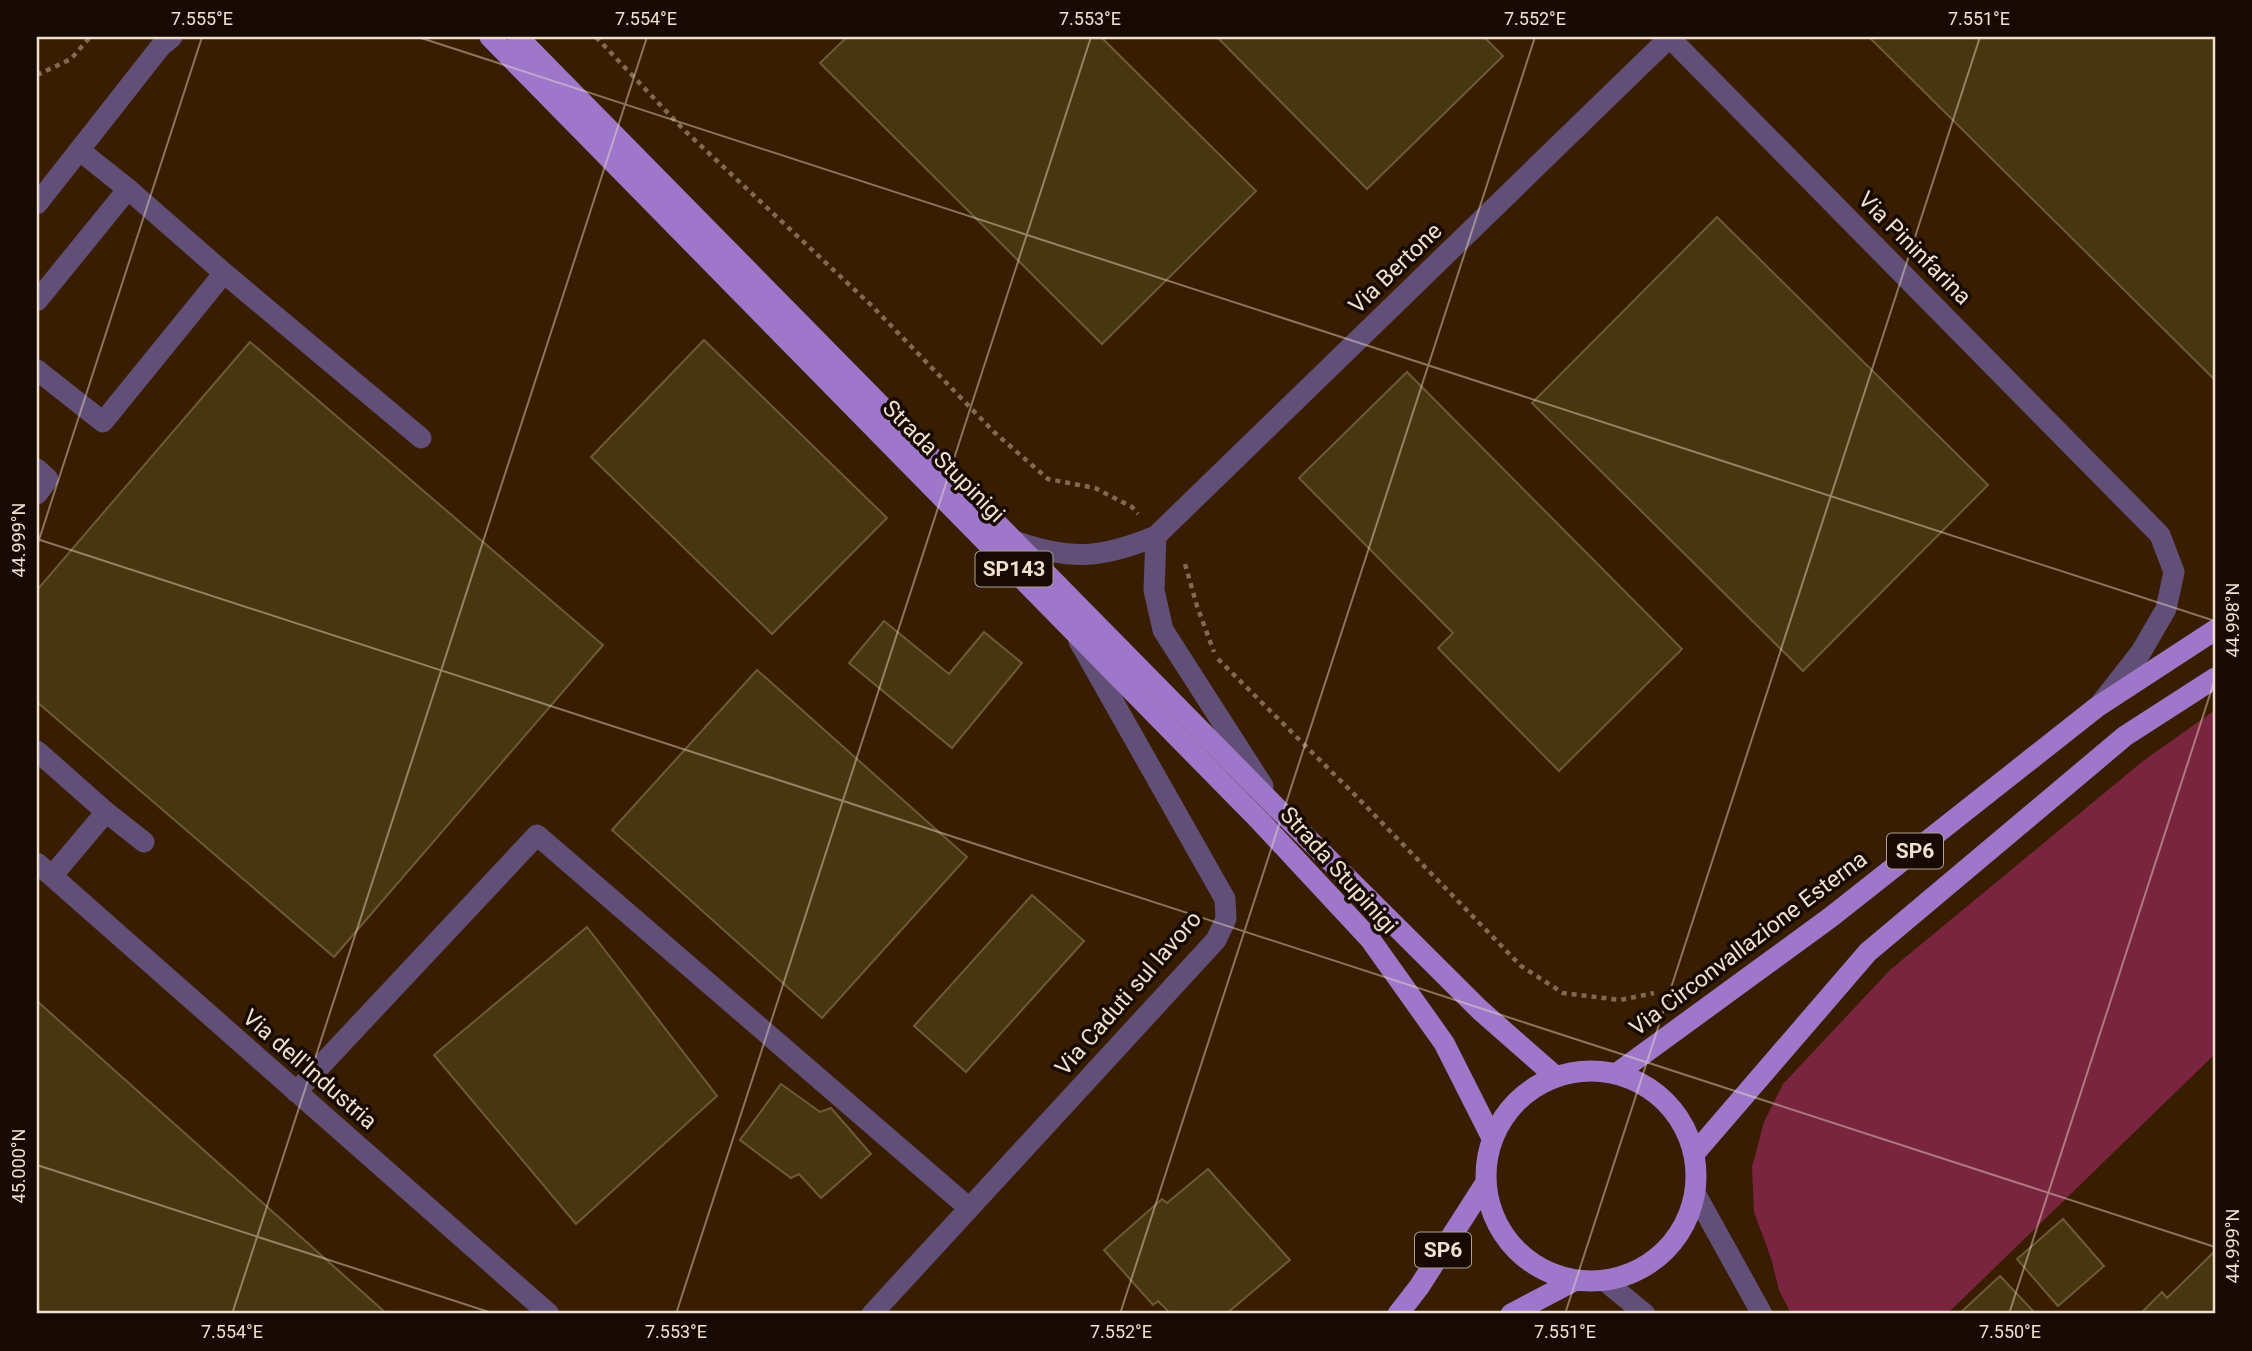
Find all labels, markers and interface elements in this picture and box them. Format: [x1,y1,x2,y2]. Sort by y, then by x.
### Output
text: 7.555°E [171,8,233,29]
text: 7.554°E [615,8,677,29]
text: 7.553°E [1059,8,1121,29]
text: 7.552°E [1504,8,1566,29]
text: 7.551°E [1948,8,2010,29]
street label: Via Pininfarina [1853,186,1977,310]
street label: Via Bertone [1343,217,1447,319]
street label: Strada Stupinigi [877,395,1010,528]
text: 44.999°N [8,503,29,577]
road number: SP143 [976,552,1052,586]
text: 44.998°N [2222,583,2243,657]
street label: Strada Stupinigi [1275,801,1403,939]
road number: SP6 [1887,834,1943,868]
street label: Via Circonvallazione Esterna [1624,845,1872,1041]
street label: Via Caduti sul lavoro [1050,906,1207,1081]
street label: Via dell'Industria [237,1004,382,1135]
text: 45.000°N [8,1129,29,1203]
text: 44.999°N [2222,1209,2243,1283]
road number: SP6 [1415,1232,1471,1268]
text: 7.554°E [201,1321,263,1342]
text: 7.553°E [645,1321,707,1342]
text: 7.552°E [1090,1321,1152,1342]
text: 7.551°E [1534,1321,1596,1342]
text: 7.550°E [1979,1321,2041,1342]

